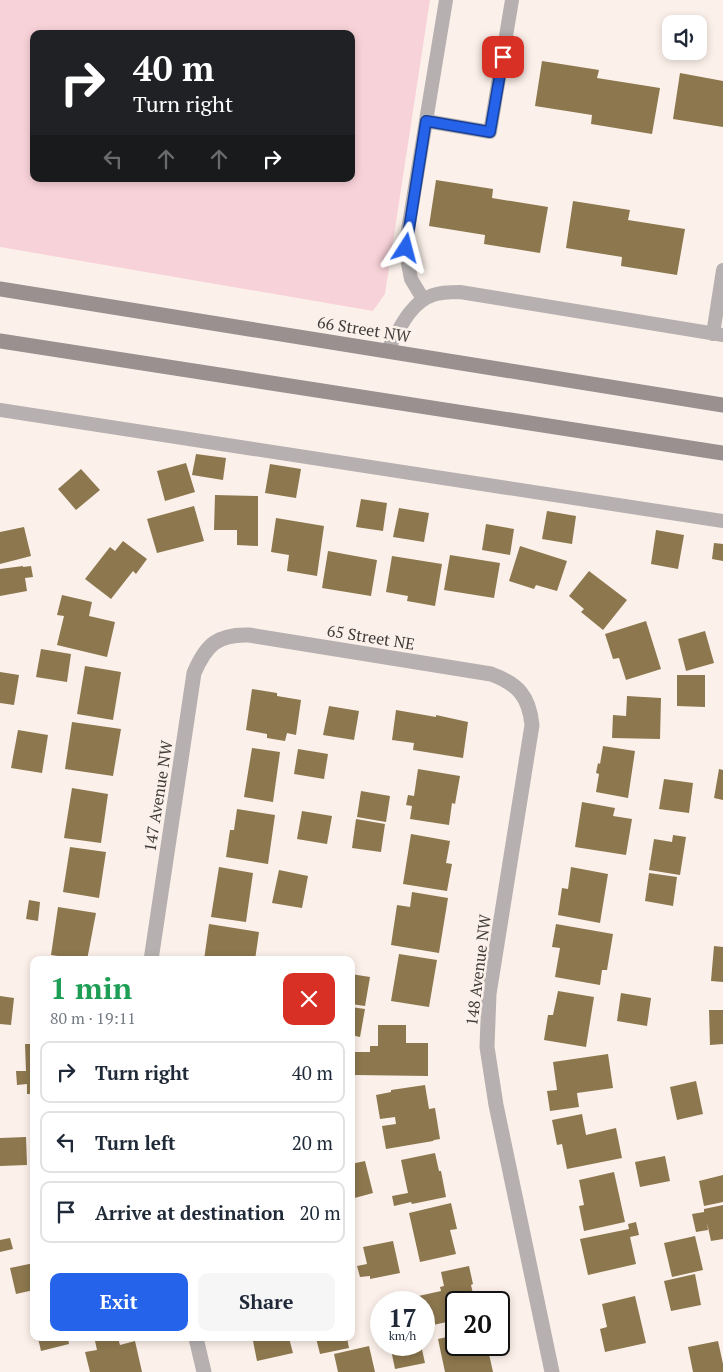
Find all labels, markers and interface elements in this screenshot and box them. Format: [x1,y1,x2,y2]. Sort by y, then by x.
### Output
map controls [662,15,707,60]
button: sound [662,15,707,60]
pin [482,36,524,78]
icon: arrive [489,43,517,71]
text: 40 m [133,45,214,91]
icon: right [50,50,115,115]
text: Turn right [133,89,233,118]
icon: left [99,145,127,173]
icon: ahead [152,145,180,173]
icon: ahead [205,145,233,173]
icon: right [258,145,286,173]
position arrow [379,221,431,273]
street label: 66 Street NW [316,311,412,347]
street label: 65 Street NE [326,619,416,655]
street label: 147 Avenue NW [138,739,178,853]
street label: 148 Avenue NW [460,913,496,1027]
text: 1 min [50,968,132,1008]
button: close [283,973,335,1025]
text: 80 m · 19:11 [50,1007,136,1029]
icon: right [52,1058,80,1086]
text: Turn right [95,1060,189,1085]
text: 40 m [292,1060,333,1085]
icon: left [52,1128,80,1156]
text: Turn left [95,1130,176,1155]
text: 20 m [292,1130,333,1155]
icon: arrive [52,1198,80,1226]
text: Arrive at destination [95,1200,284,1225]
text: 20 m [299,1200,341,1225]
button: Exit [50,1273,188,1331]
button: Share [198,1273,335,1331]
speed limit sign: 20 [445,1291,510,1356]
text: 17 [388,1301,417,1334]
text: km/h [389,1328,416,1343]

